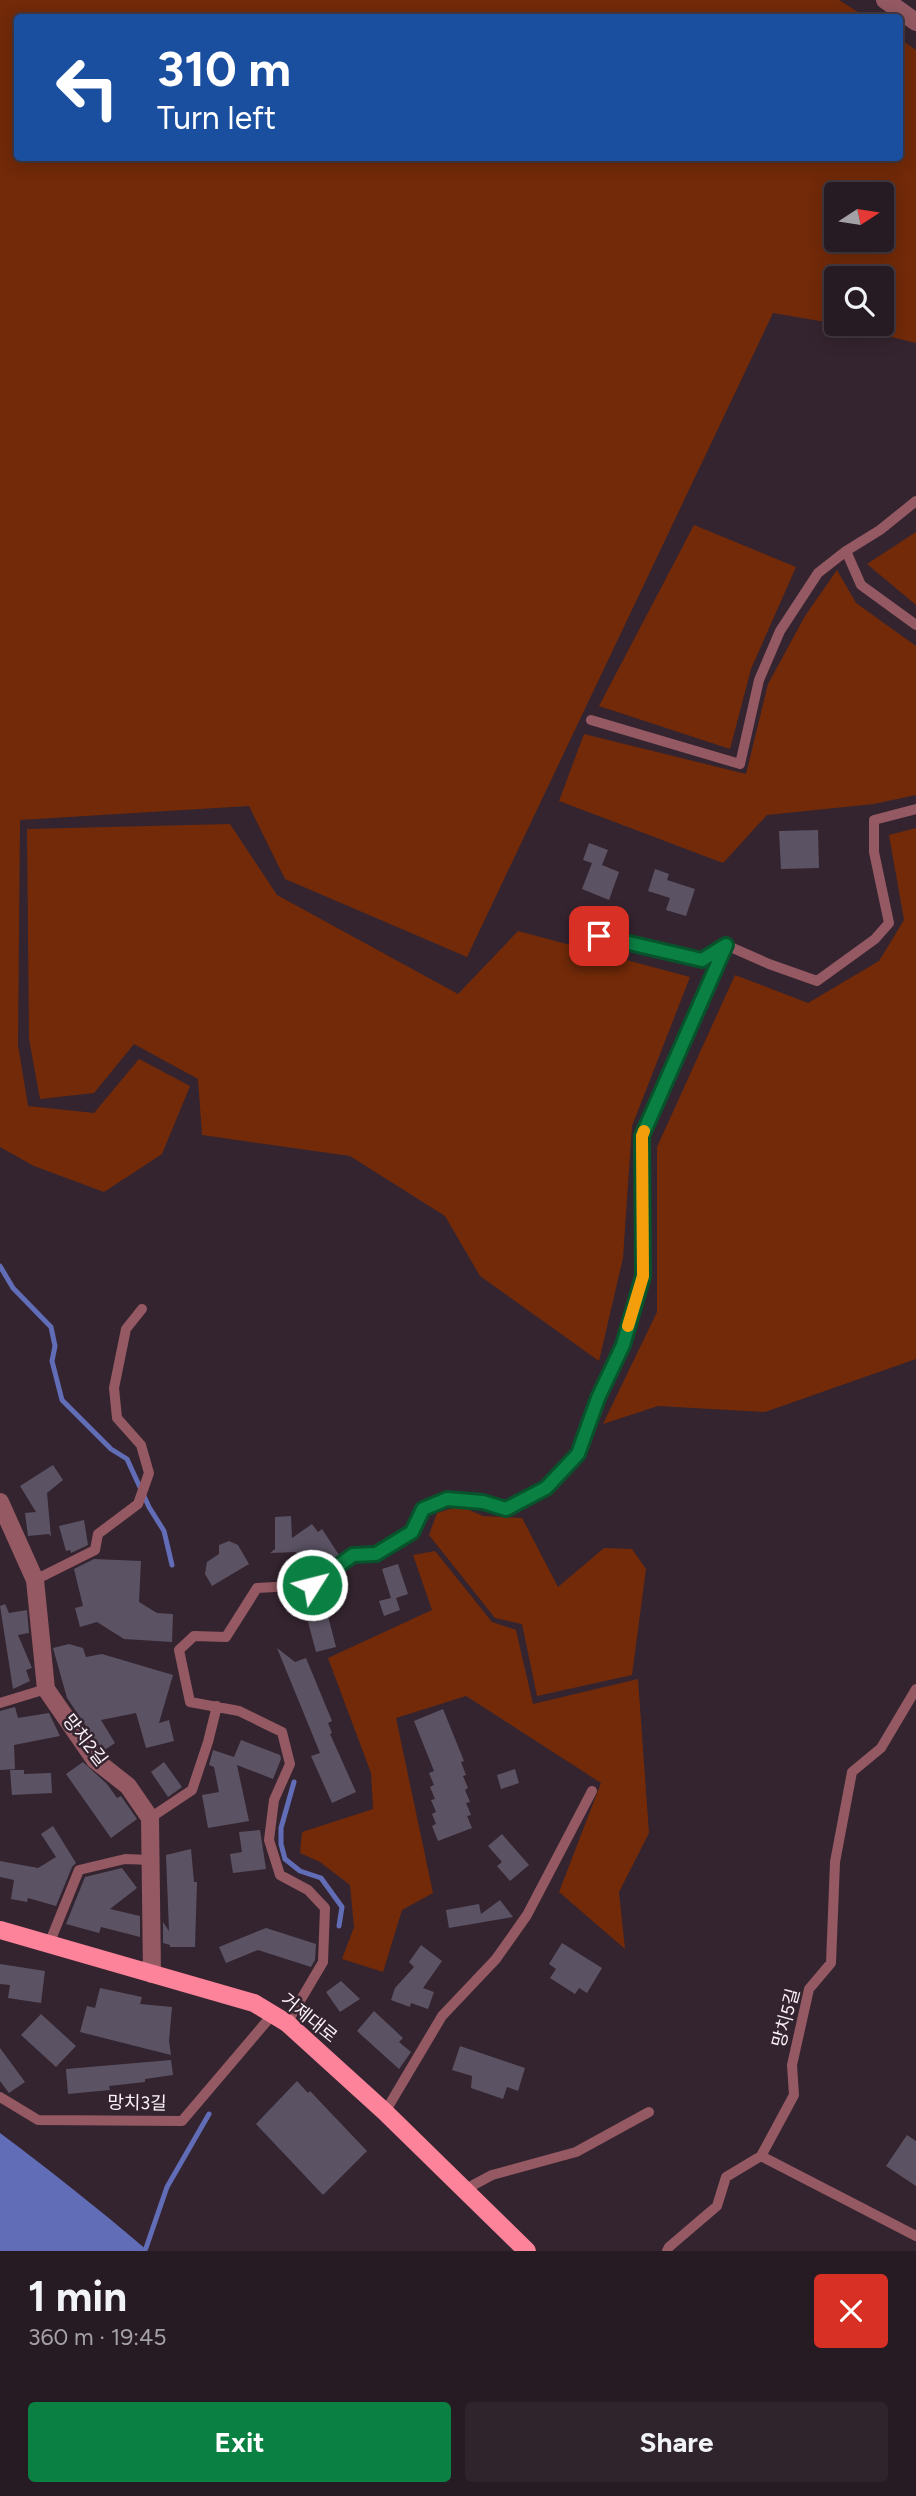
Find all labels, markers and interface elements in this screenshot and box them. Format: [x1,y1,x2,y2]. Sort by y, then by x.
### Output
text: 310 m [157,39,291,98]
icon: left [42,42,133,133]
text: Turn left [157,99,276,137]
north arrow [824,182,894,252]
map controls [824,182,894,336]
button: search [824,266,894,336]
pin [569,906,629,966]
icon: arrive [580,917,618,955]
position arrow [275,1548,349,1622]
street label: 망치2길 [58,1710,112,1770]
street label: 망치5길 [768,1986,804,2050]
street label: 거제대로 [276,1989,342,2047]
street label: 망치3길 [107,2091,167,2115]
text: 1 min [28,2271,127,2322]
button: close [814,2274,888,2348]
text: 360 m · 19:45 [28,2323,167,2351]
button: Exit [28,2402,451,2482]
button: Share [465,2402,888,2482]

